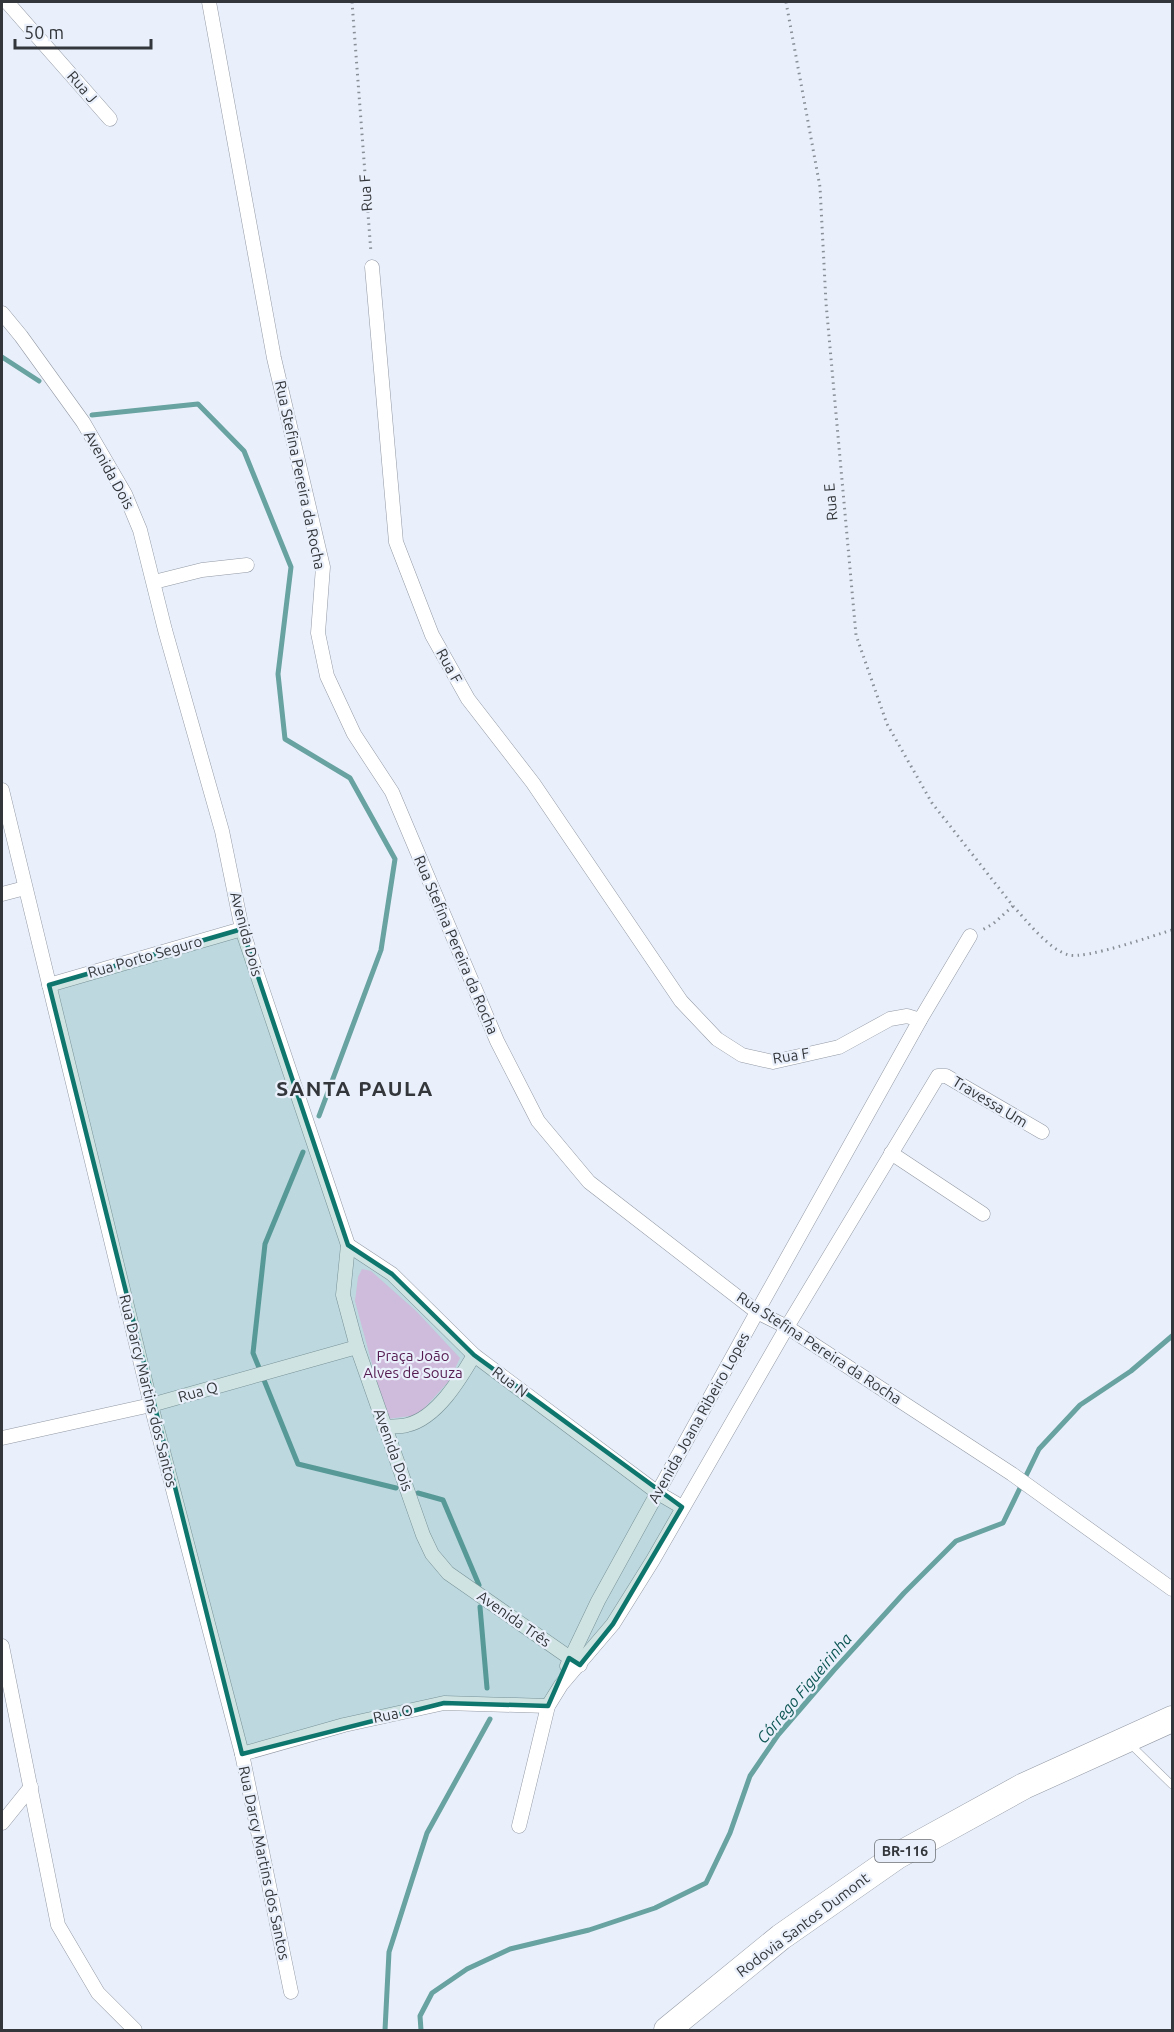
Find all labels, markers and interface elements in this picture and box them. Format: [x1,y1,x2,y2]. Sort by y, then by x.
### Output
scale bar [15,12,152,50]
text: 50 m [24,22,64,42]
street label: Rua J [64,67,101,106]
street label: Rua F [356,174,375,212]
street label: Rua Stefina Pereira da Rocha [272,379,329,571]
street label: Avenida Dois [81,428,138,512]
street label: Rua E [820,483,841,521]
street label: Rua F [433,645,466,686]
street label: Rua Stefina Pereira da Rocha [411,853,502,1037]
street label: Avenida Dois [227,890,266,978]
street label: Rua Porto Seguro [86,932,204,981]
street label: Rua F [771,1044,811,1067]
street label: Travessa Um [950,1073,1031,1131]
district label: SANTA PAULA [276,1076,434,1100]
street label: Rua Stefina Pereira da Rocha [734,1288,905,1407]
street label: Rua Darcy Martins dos Santos [116,1293,181,1489]
street label: Avenida Joana Ribeiro Lopes [644,1329,753,1506]
park label: Praça João Alves de Souza [363,1347,463,1381]
street label: Rua N [489,1363,531,1400]
street label: Rua Q [176,1378,220,1405]
street label: Avenida Dois [371,1406,416,1494]
street label: Avenida Três [474,1587,554,1650]
water label: Córrego Figueirinha [753,1629,855,1747]
street label: Rua O [371,1701,415,1726]
street label: Rua Darcy Martins dos Santos [236,1764,293,1962]
road number: BR-116 [875,1840,935,1862]
street label: Rodovia Santos Dumont [733,1869,873,1980]

